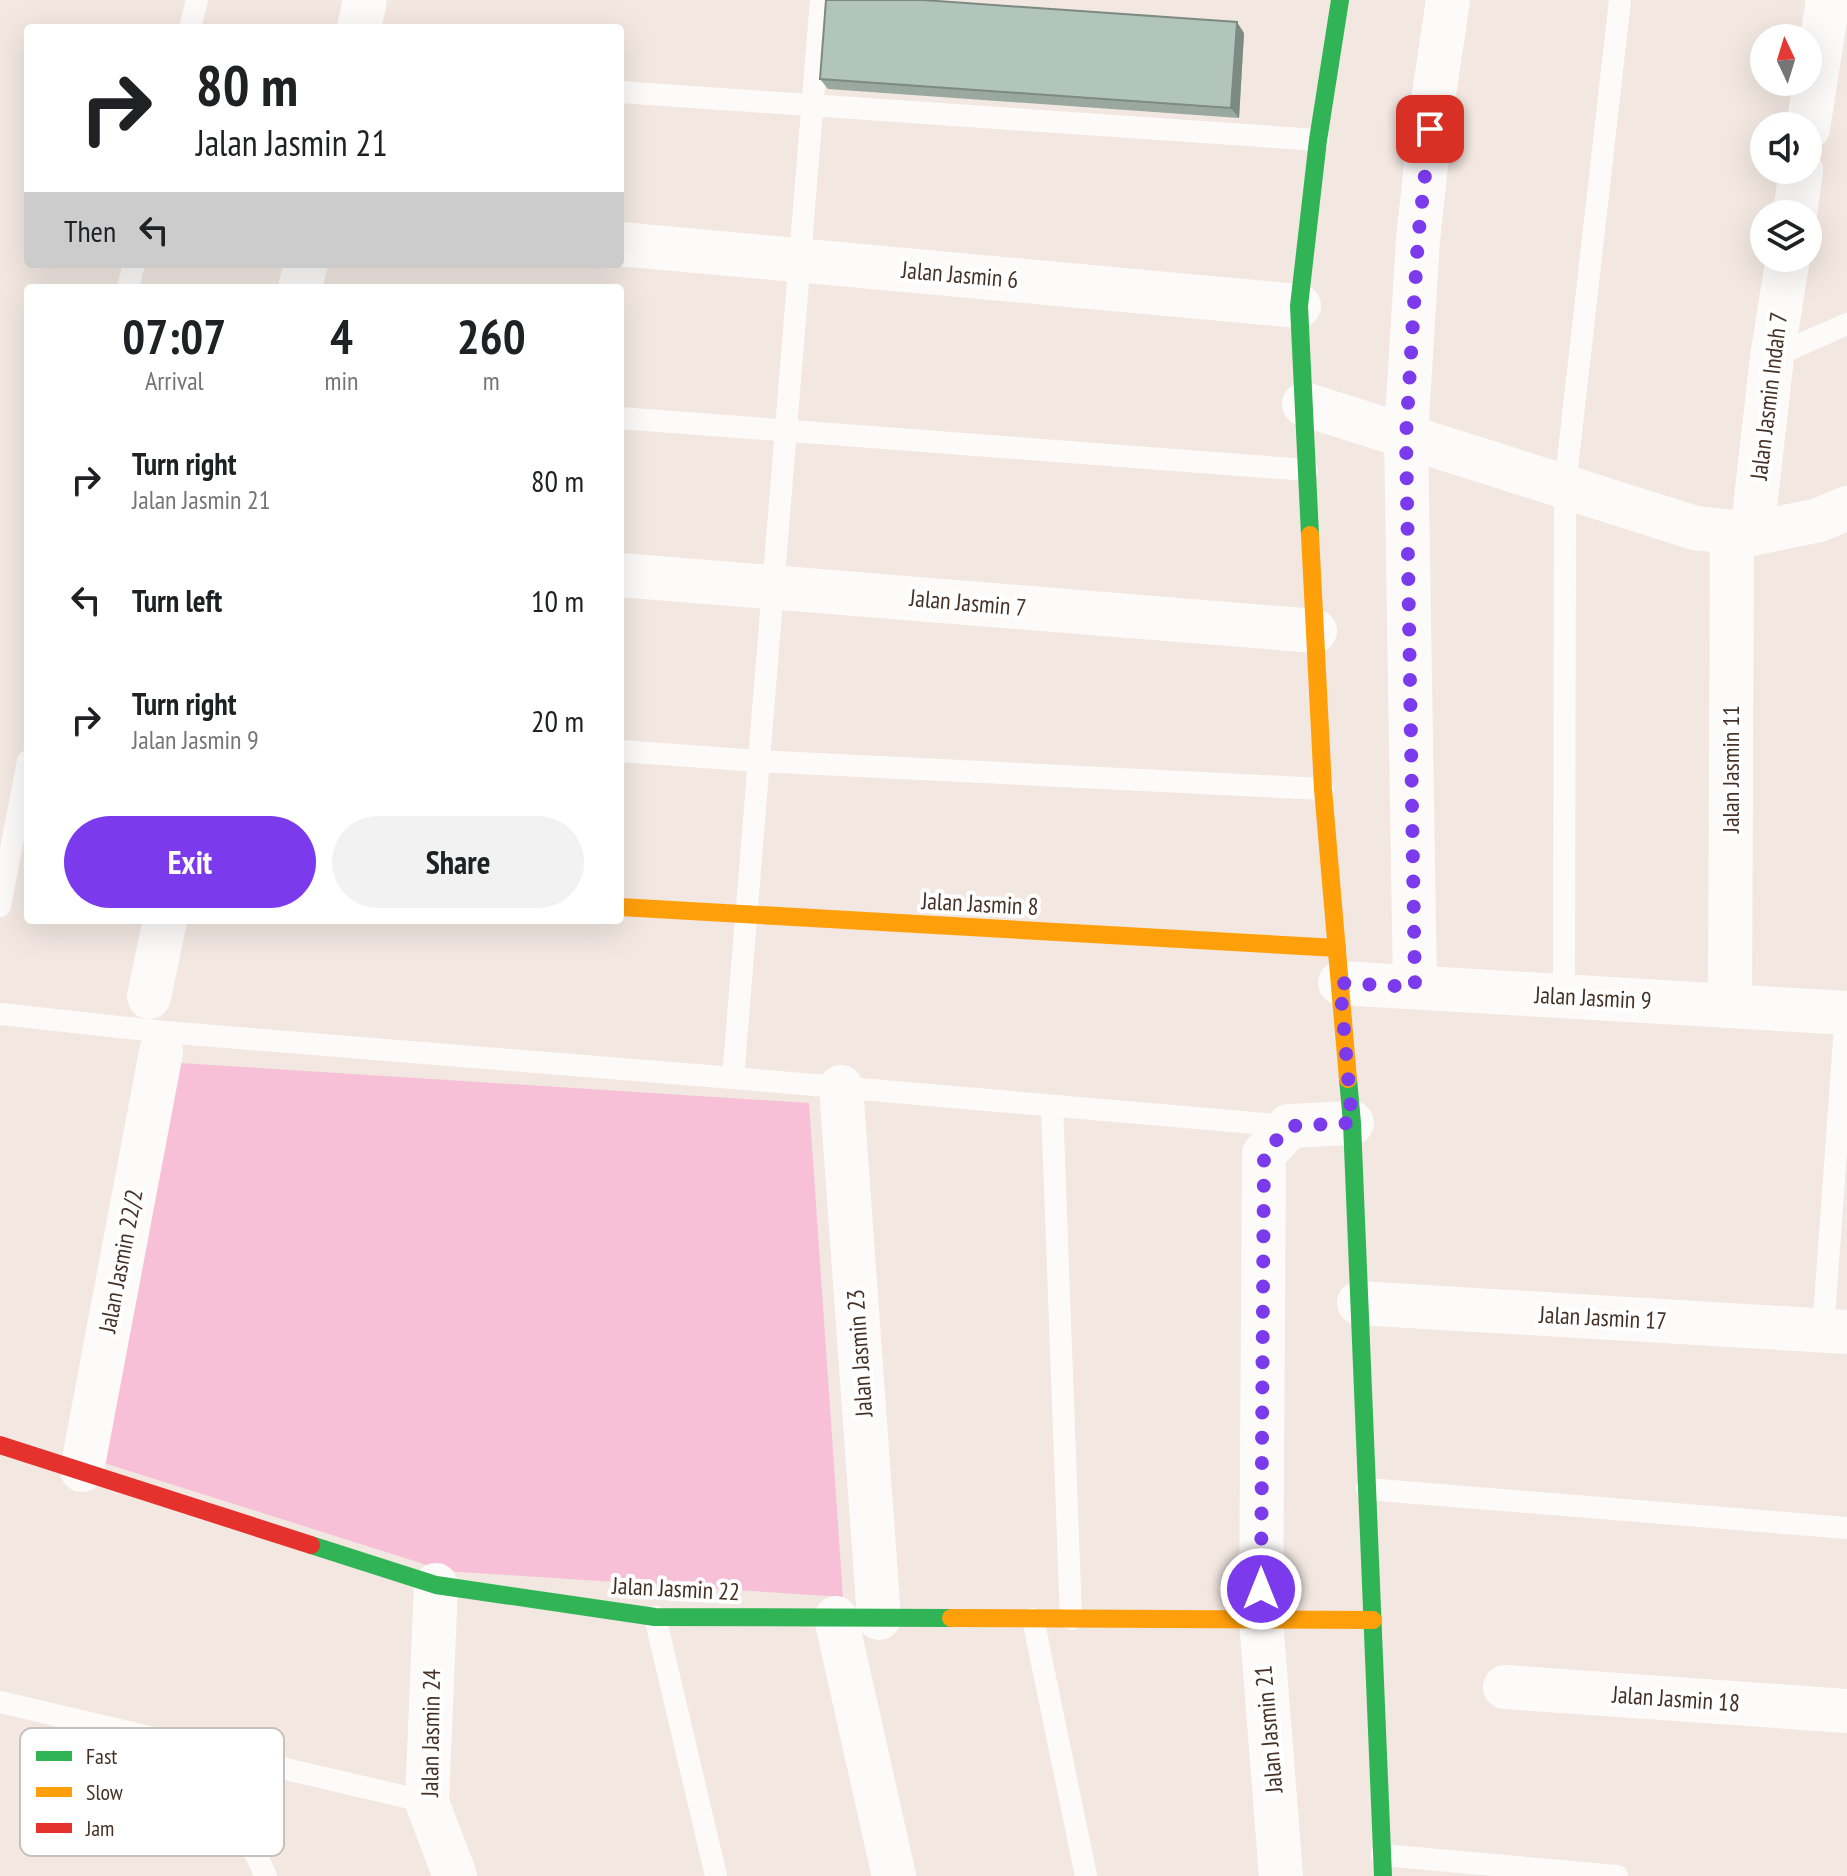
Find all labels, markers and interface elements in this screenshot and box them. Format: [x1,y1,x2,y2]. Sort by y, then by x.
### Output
north arrow [1750,24,1822,96]
map controls [1750,24,1822,272]
text: 80 m [196,49,298,121]
icon: right [64,56,168,160]
pin [1396,95,1464,163]
icon: arrive [1408,107,1452,151]
button: sound [1750,112,1822,184]
text: Jalan Jasmin 21 [196,119,388,166]
button: layers [1750,200,1822,272]
icon: left [132,208,176,252]
text: Then [64,211,116,250]
street label: Jalan Jasmin 6 [899,254,1020,295]
text: 07:07 [122,305,226,367]
text: 4 [330,305,353,367]
text: 260 [457,305,526,367]
street label: Jalan Jasmin Indah 7 [1743,310,1794,483]
text: Arrival [145,364,204,397]
text: min [324,364,358,397]
text: m [483,364,500,397]
text: Turn right [132,444,236,483]
icon: right [64,458,108,502]
text: 80 m [531,461,584,500]
text: Jalan Jasmin 21 [132,483,270,516]
icon: left [64,578,108,622]
text: Turn left [132,581,222,620]
text: 10 m [531,581,584,620]
street label: Jalan Jasmin 7 [907,582,1028,623]
text: Turn right [132,684,236,723]
icon: right [64,698,108,742]
text: 20 m [531,701,584,740]
street label: Jalan Jasmin 11 [1715,705,1746,834]
text: Jalan Jasmin 9 [132,723,259,756]
button: Exit [64,816,316,908]
button: Share [332,816,584,908]
street label: Jalan Jasmin 8 [920,885,1039,922]
street label: Jalan Jasmin 9 [1533,979,1652,1016]
street label: Jalan Jasmin 22/2 [91,1186,150,1336]
street label: Jalan Jasmin 23 [840,1288,879,1419]
street label: Jalan Jasmin 17 [1537,1299,1668,1336]
position arrow [1219,1547,1303,1631]
street label: Jalan Jasmin 22 [610,1570,741,1607]
street label: Jalan Jasmin 21 [1247,1664,1290,1795]
street label: Jalan Jasmin 24 [414,1669,447,1798]
street label: Jalan Jasmin 18 [1610,1679,1741,1718]
legend [20,1728,284,1856]
text: Fast [86,1742,117,1770]
text: Slow [86,1778,123,1806]
text: Jam [85,1814,114,1842]

